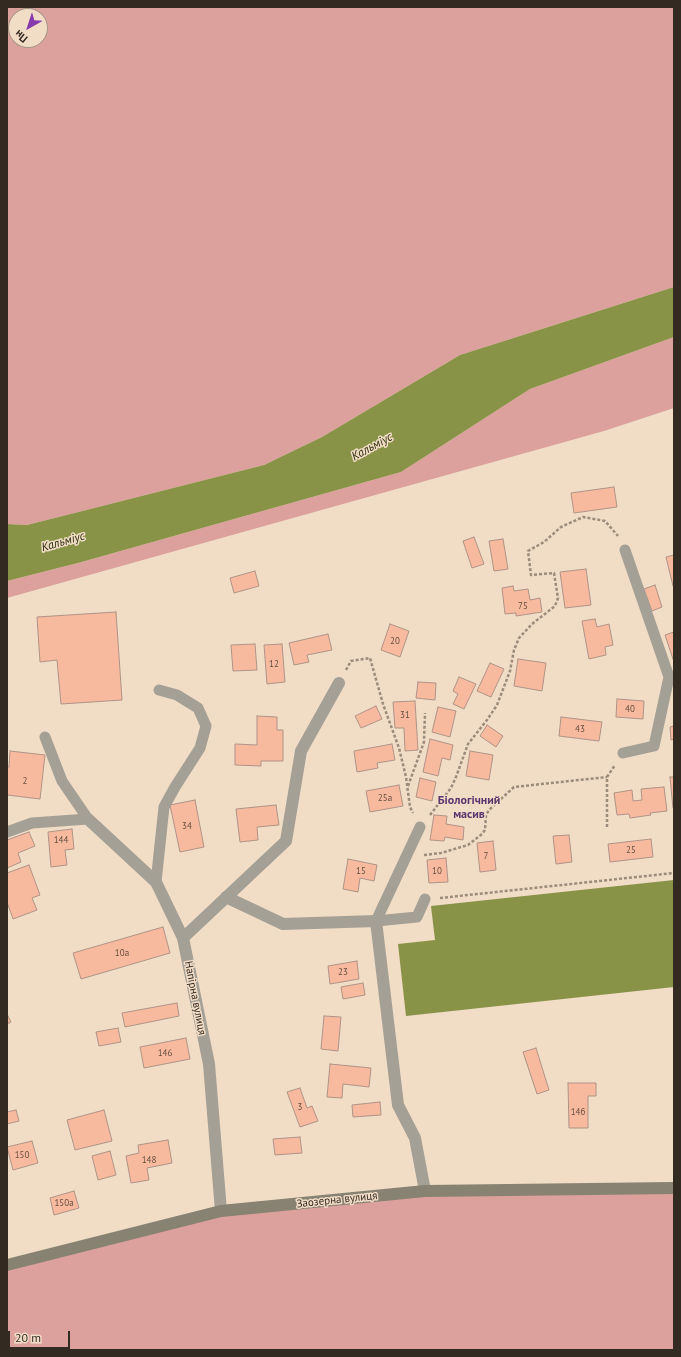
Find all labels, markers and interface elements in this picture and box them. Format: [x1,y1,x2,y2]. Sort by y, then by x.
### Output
north arrow [8,8,48,48]
text: Пн [12,27,31,46]
water label: Кальміус [349,430,395,464]
water label: Кальміус [40,529,86,555]
house number: 75 [518,601,528,611]
house number: 20 [390,636,400,646]
house number: 12 [269,659,279,669]
house number: 40 [625,704,635,714]
house number: 31 [400,710,410,720]
house number: 43 [575,724,585,734]
house number: 2 [23,776,27,786]
house number: 25а [378,793,392,803]
district label: Біологічний масив [438,794,500,822]
house number: 34 [182,821,192,831]
house number: 144 [54,835,68,845]
house number: 25 [626,845,636,855]
house number: 7 [484,851,488,861]
house number: 15 [356,866,366,876]
house number: 10 [432,866,442,876]
house number: 10а [115,948,129,958]
street label: Напірна вулиця [181,960,209,1036]
house number: 23 [338,967,348,977]
house number: 146 [158,1048,172,1058]
house number: 3 [298,1102,302,1112]
house number: 14б [571,1107,585,1117]
house number: 150 [15,1150,29,1160]
house number: 148 [142,1155,156,1165]
street label: Заозерна вулиця [296,1189,378,1211]
house number: 150а [54,1198,74,1208]
scale bar [10,1323,72,1349]
text: 20 m [15,1330,41,1345]

